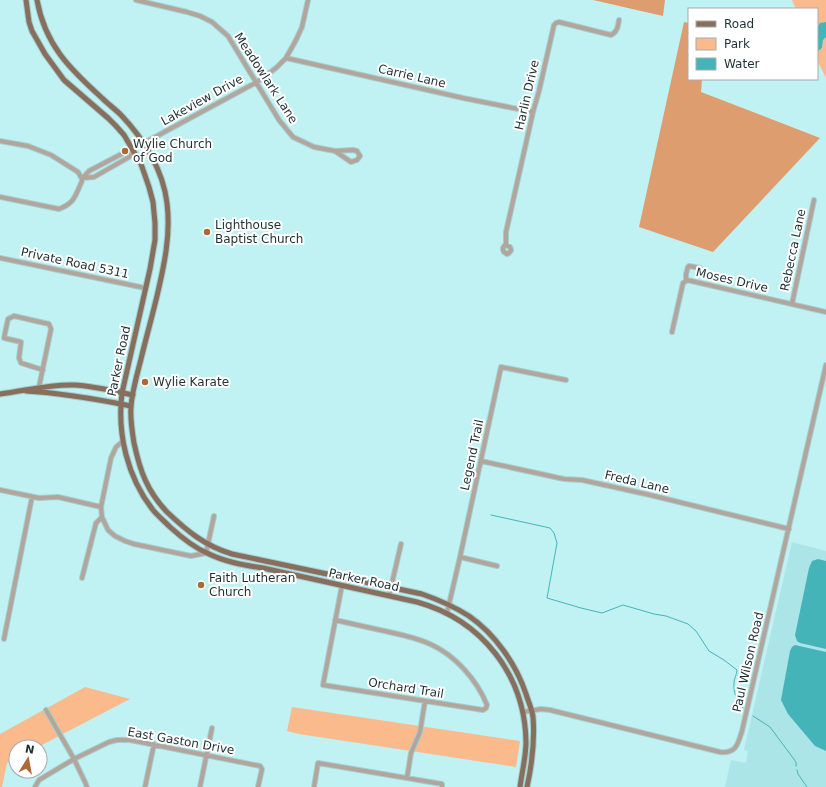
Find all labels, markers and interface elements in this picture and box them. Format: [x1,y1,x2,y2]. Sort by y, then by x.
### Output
legend [688,8,818,80]
text: Road [724,17,754,31]
street label: Meadowlark Lane [231,30,301,126]
text: Park [724,37,750,51]
text: Water [724,57,760,71]
street label: Harlin Drive [512,59,542,131]
street label: Carrie Lane [377,61,447,91]
street label: Lakeview Drive [159,72,245,128]
place label: Wylie Church of God [133,137,212,165]
marker: Wylie Church of God [120,146,130,156]
street label: Rebecca Lane [777,208,809,292]
place label: Lighthouse Baptist Church [215,218,303,246]
marker: Lighthouse Baptist Church [202,227,212,237]
street label: Private Road 5311 [20,245,130,281]
street label: Moses Drive [695,265,769,295]
street label: Parker Road [105,324,133,398]
place label: Wylie Karate [153,375,229,389]
marker: Wylie Karate [140,377,150,387]
street label: Legend Trail [458,418,486,492]
street label: Freda Lane [603,468,671,496]
street label: Parker Road [327,566,401,594]
place label: Faith Lutheran Church [209,571,295,599]
marker: Faith Lutheran Church [196,580,206,590]
street label: Paul Wilson Road [730,611,766,713]
street label: Orchard Trail [367,675,445,701]
street label: East Gaston Drive [127,725,235,757]
north arrow [8,739,48,779]
text: N [24,742,36,757]

